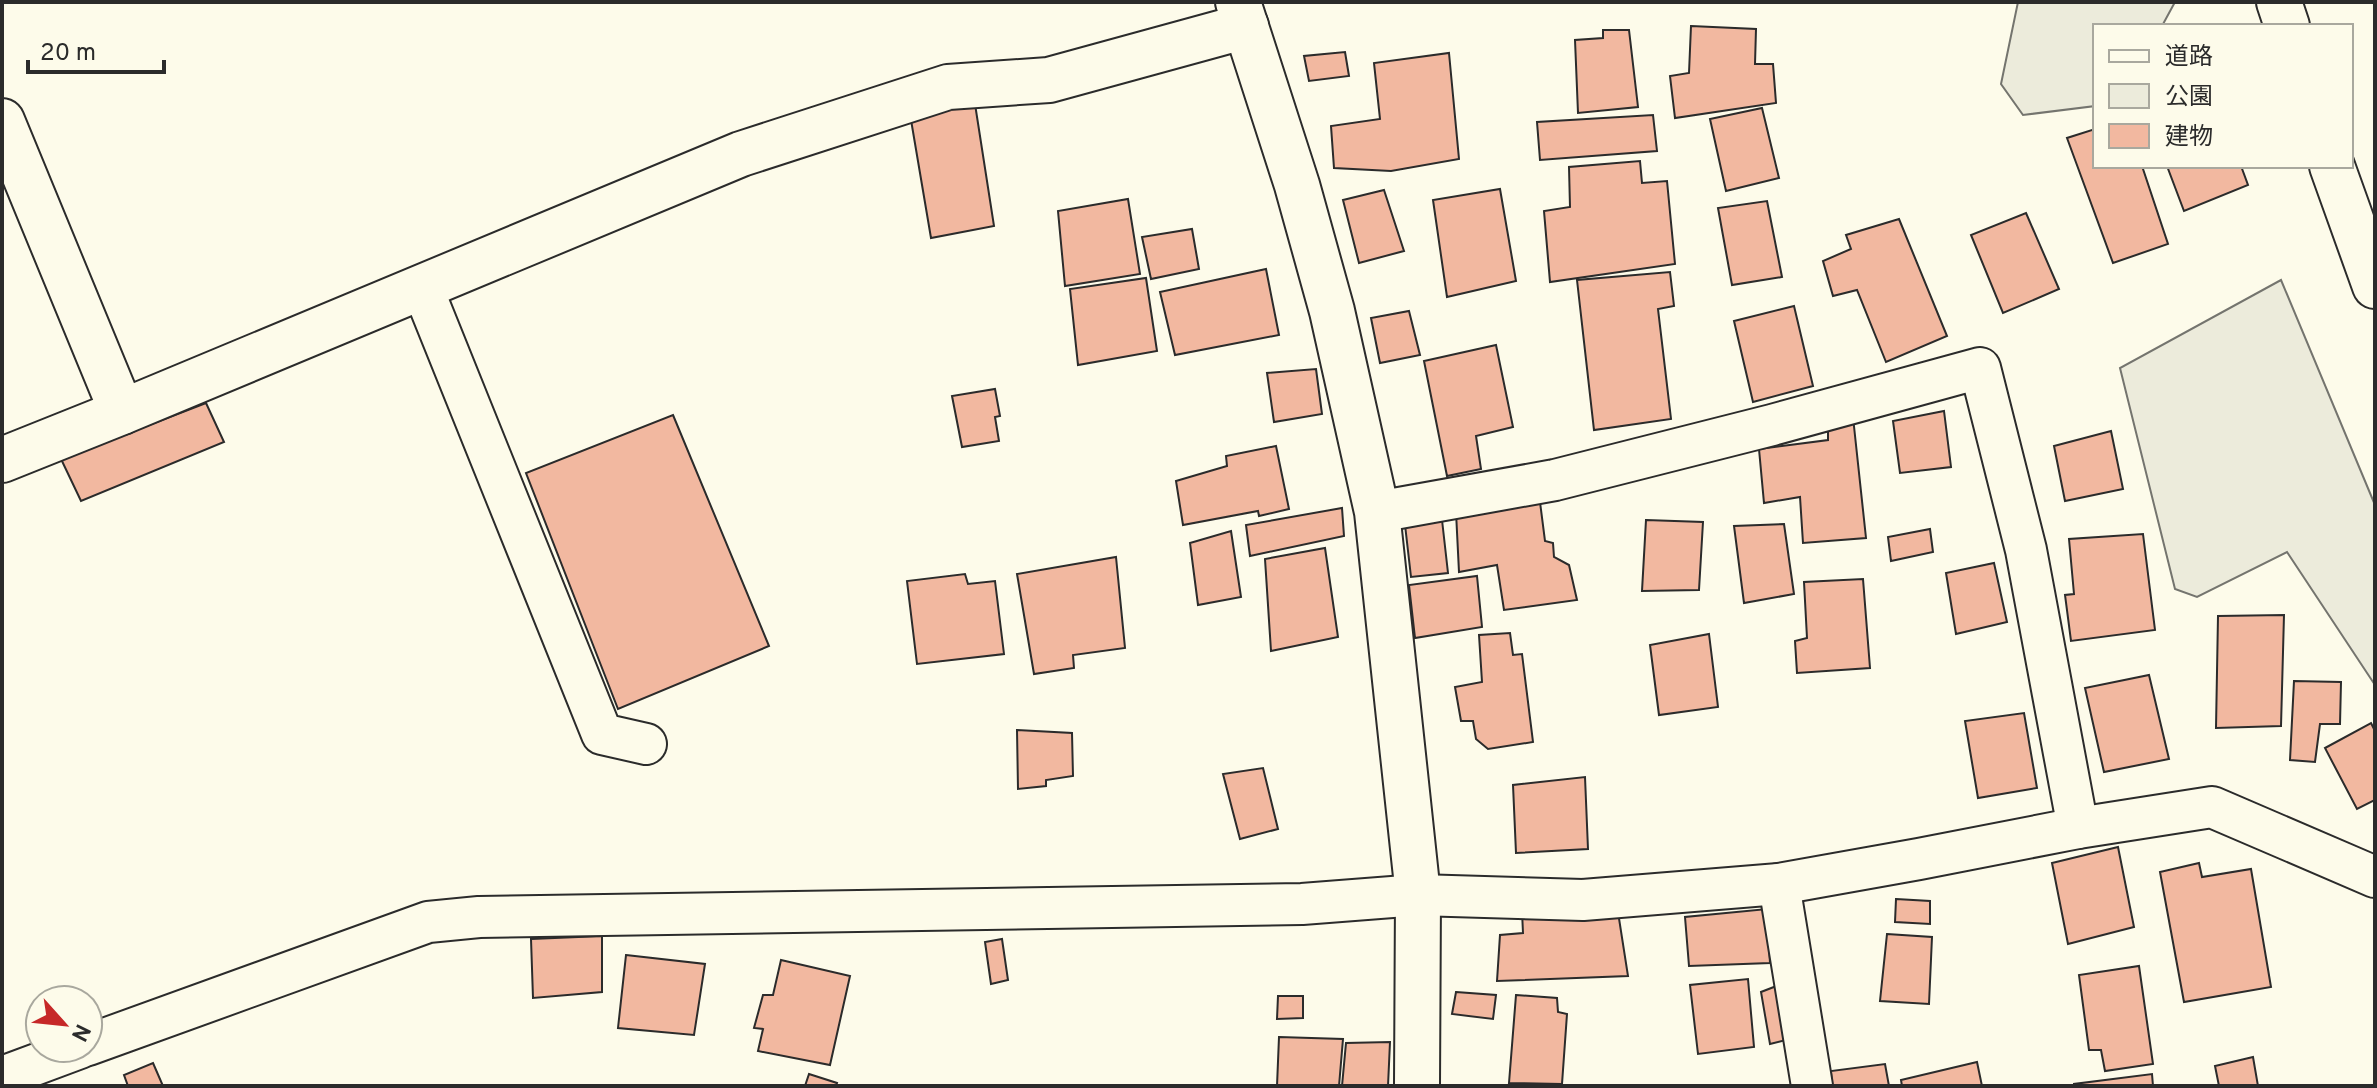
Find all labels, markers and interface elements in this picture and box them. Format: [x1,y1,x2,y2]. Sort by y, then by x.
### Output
scale bar [28,24,164,74]
legend [2093,24,2353,168]
text: 20 m [40,39,96,69]
text: 道路 [2165,43,2213,73]
text: 公園 [2165,83,2213,113]
text: 建物 [2165,123,2213,153]
north arrow [24,984,104,1064]
text: N [64,1019,95,1045]

